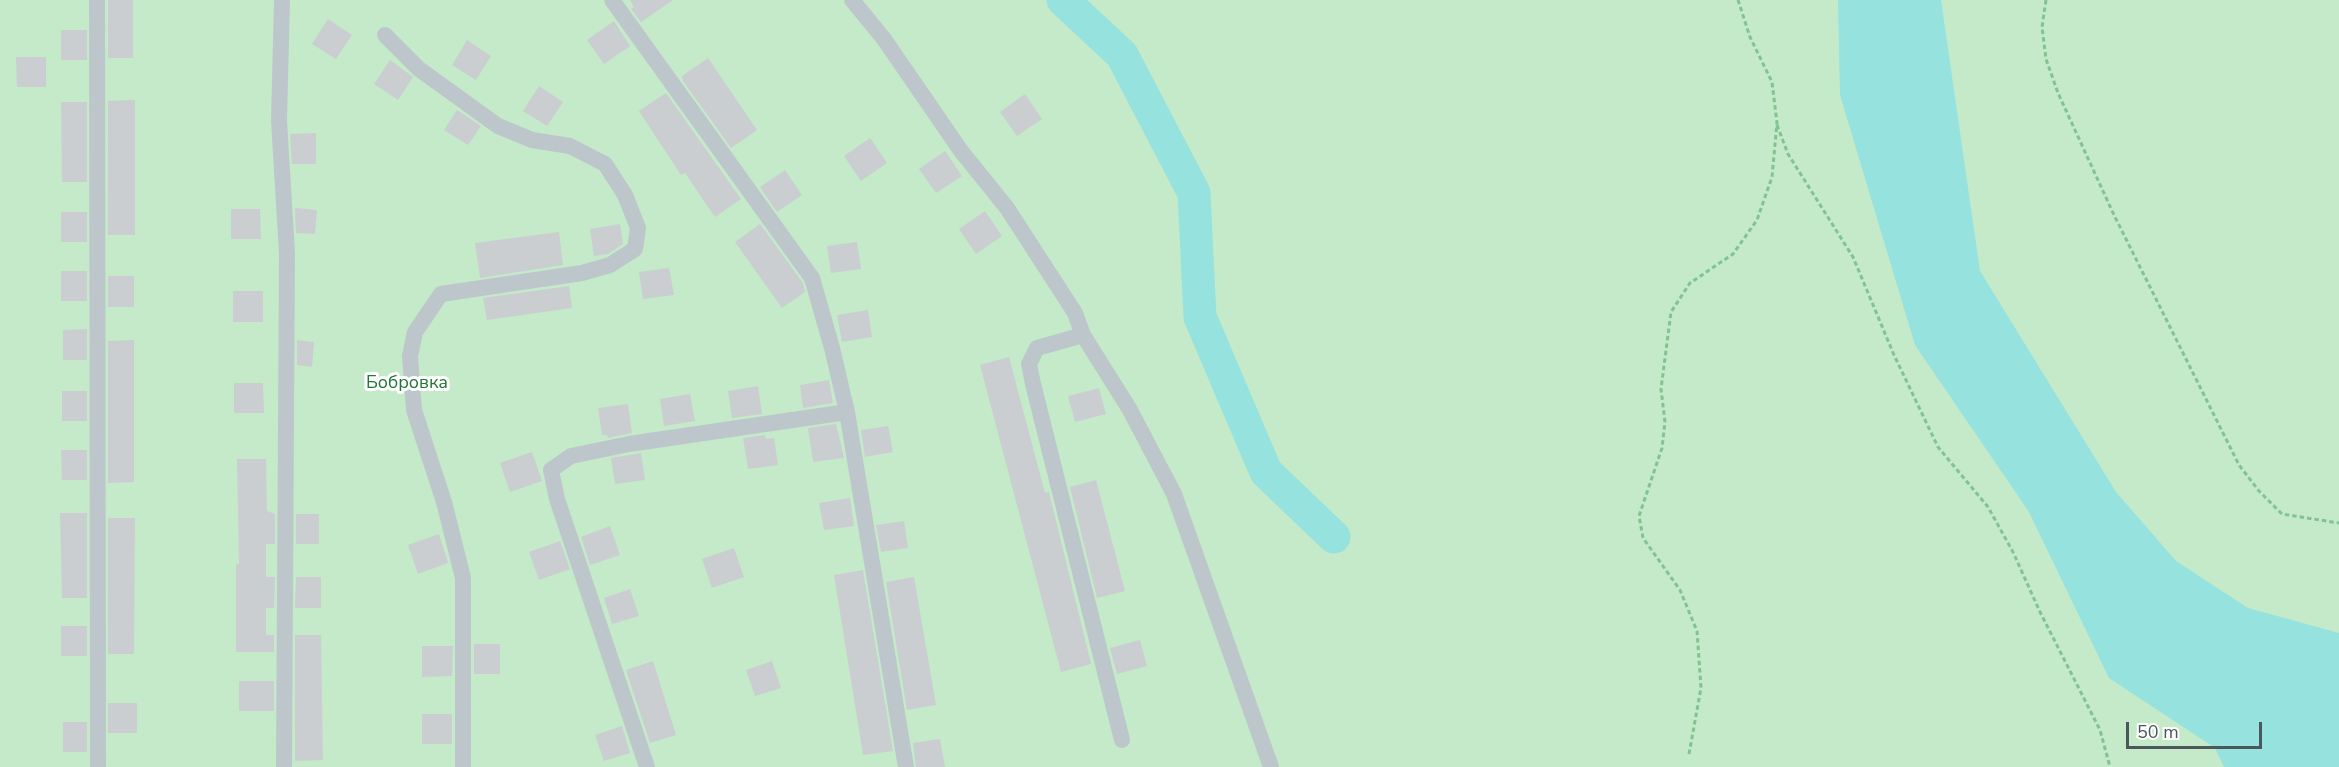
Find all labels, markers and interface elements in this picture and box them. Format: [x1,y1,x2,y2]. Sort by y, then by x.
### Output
park label: Бобровка [366,373,448,395]
scale bar [2129,710,2266,748]
text: 50 m [2137,720,2179,744]

